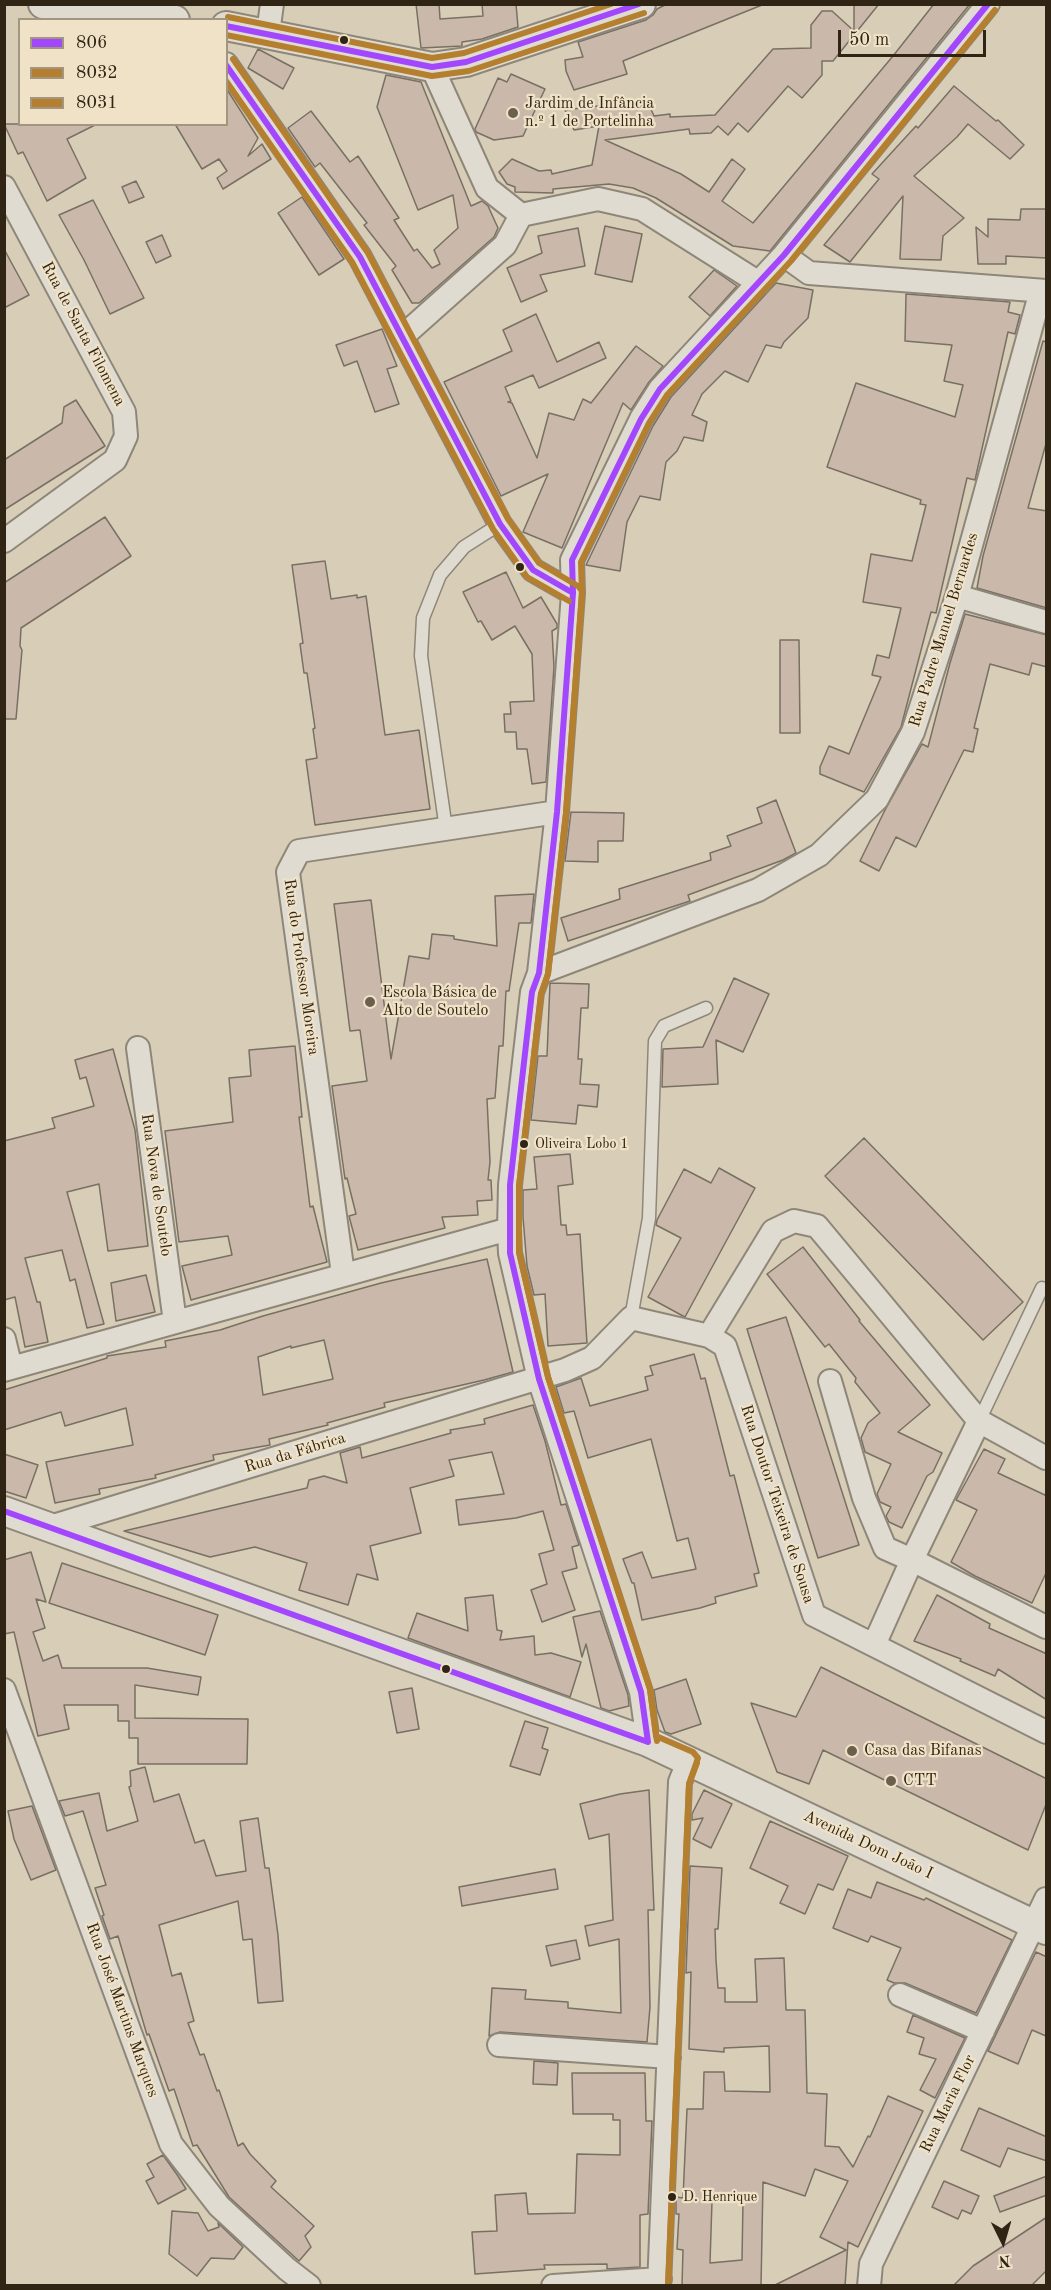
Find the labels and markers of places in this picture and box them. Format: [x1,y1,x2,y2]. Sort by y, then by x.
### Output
unlabelled marker [338,34,350,46]
place label: Jardim de Infância n.º 1 de Portelinha [525,94,654,132]
marker: Jardim de Infância n.º 1 de Portelinha [506,106,520,120]
unlabelled marker [514,561,526,573]
place label: Escola Básica de Alto de Soutelo [382,983,497,1021]
marker: Escola Básica de Alto de Soutelo [363,995,377,1009]
place label: Oliveira Lobo 1 [535,1136,628,1152]
marker: Oliveira Lobo 1 [518,1138,530,1150]
unlabelled marker [440,1663,452,1675]
place label: Casa das Bifanas [864,1741,982,1761]
marker: Casa das Bifanas [845,1744,859,1758]
place label: CTT [903,1771,937,1791]
marker: CTT [884,1774,898,1788]
place label: D. Henrique [683,2189,757,2205]
marker: D. Henrique [666,2191,678,2203]

